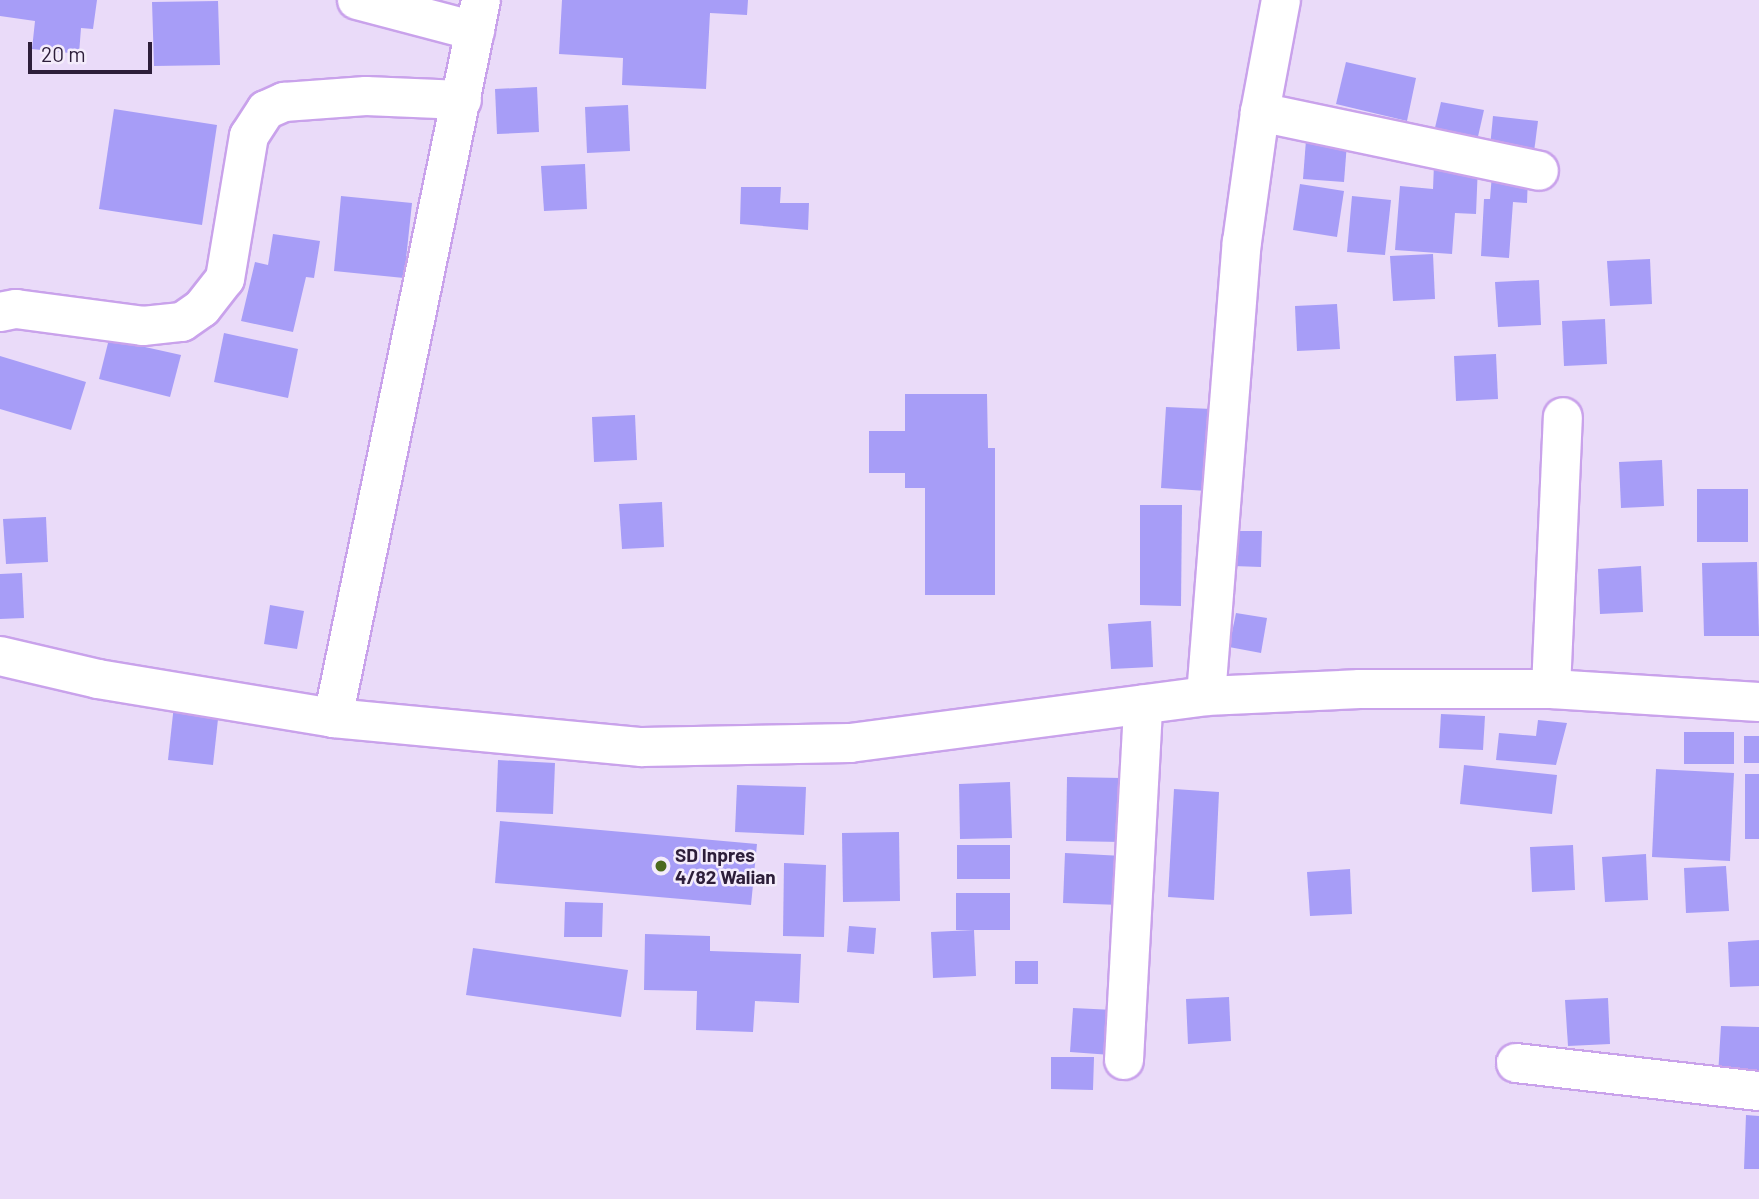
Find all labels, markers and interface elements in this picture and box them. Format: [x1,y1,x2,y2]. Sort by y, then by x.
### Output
scale bar [32,28,156,72]
text: 20 m [41,41,86,66]
place label: SD Inpres 4/82 Walian [675,844,776,888]
marker: SD Inpres 4/82 Walian [653,858,669,874]

